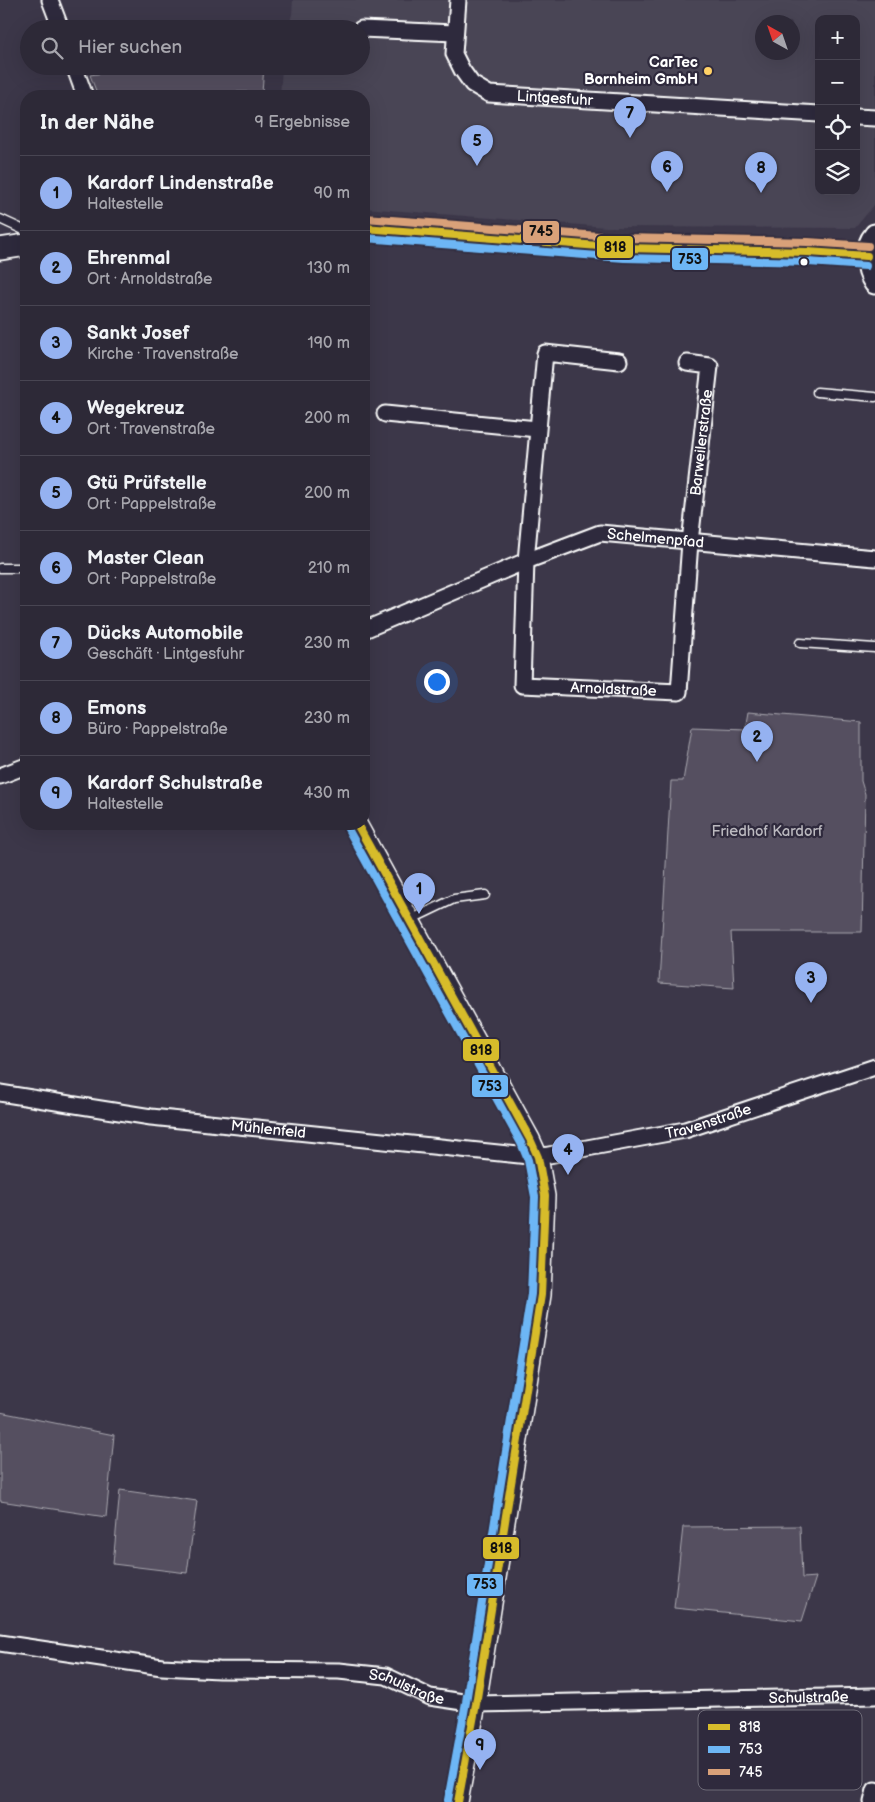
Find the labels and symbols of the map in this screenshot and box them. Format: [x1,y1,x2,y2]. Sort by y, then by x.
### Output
north arrow [755,15,800,60]
place label: CarTec Bornheim GmbH [584,53,698,89]
marker: CarTec Bornheim GmbH [702,65,714,77]
street label: Lintgesfuhr [516,87,594,110]
pin: 7 [614,97,646,138]
pin: 5 [461,125,493,166]
pin: 6 [651,151,683,192]
pin: 8 [745,152,777,193]
line badge: 745 [522,220,560,244]
text: 745 [529,223,553,240]
line badge: 818 [596,235,634,259]
text: 818 [604,239,626,256]
line badge: 753 [671,247,709,271]
text: 753 [678,251,702,268]
unlabelled marker [799,257,809,267]
street label: Barweilerstraße [686,388,717,497]
street label: Schelmenpfad [606,525,705,552]
your location [424,669,450,695]
street label: Arnoldstraße [570,678,657,701]
pin: 2 [741,721,773,762]
park label: Friedhof Kardorf [711,822,823,841]
pin: 1 [403,873,435,914]
pin: 3 [795,962,827,1003]
line badge: 818 [462,1038,500,1062]
text: 818 [470,1042,492,1059]
line badge: 753 [471,1074,509,1098]
text: 753 [478,1078,502,1095]
street label: Travenstraße [664,1100,754,1143]
street label: Mühlenfeld [230,1116,307,1143]
pin: 4 [552,1134,584,1175]
line badge: 818 [482,1536,520,1560]
text: 818 [490,1540,512,1557]
line badge: 753 [466,1573,504,1597]
text: 753 [473,1576,497,1593]
street label: Schulstraße [368,1665,445,1709]
street label: Schulstraße [768,1688,849,1708]
legend [698,1710,862,1790]
text: 818 [739,1719,761,1736]
pin: 9 [464,1729,496,1770]
text: 753 [739,1741,763,1758]
text: 745 [739,1764,762,1781]

